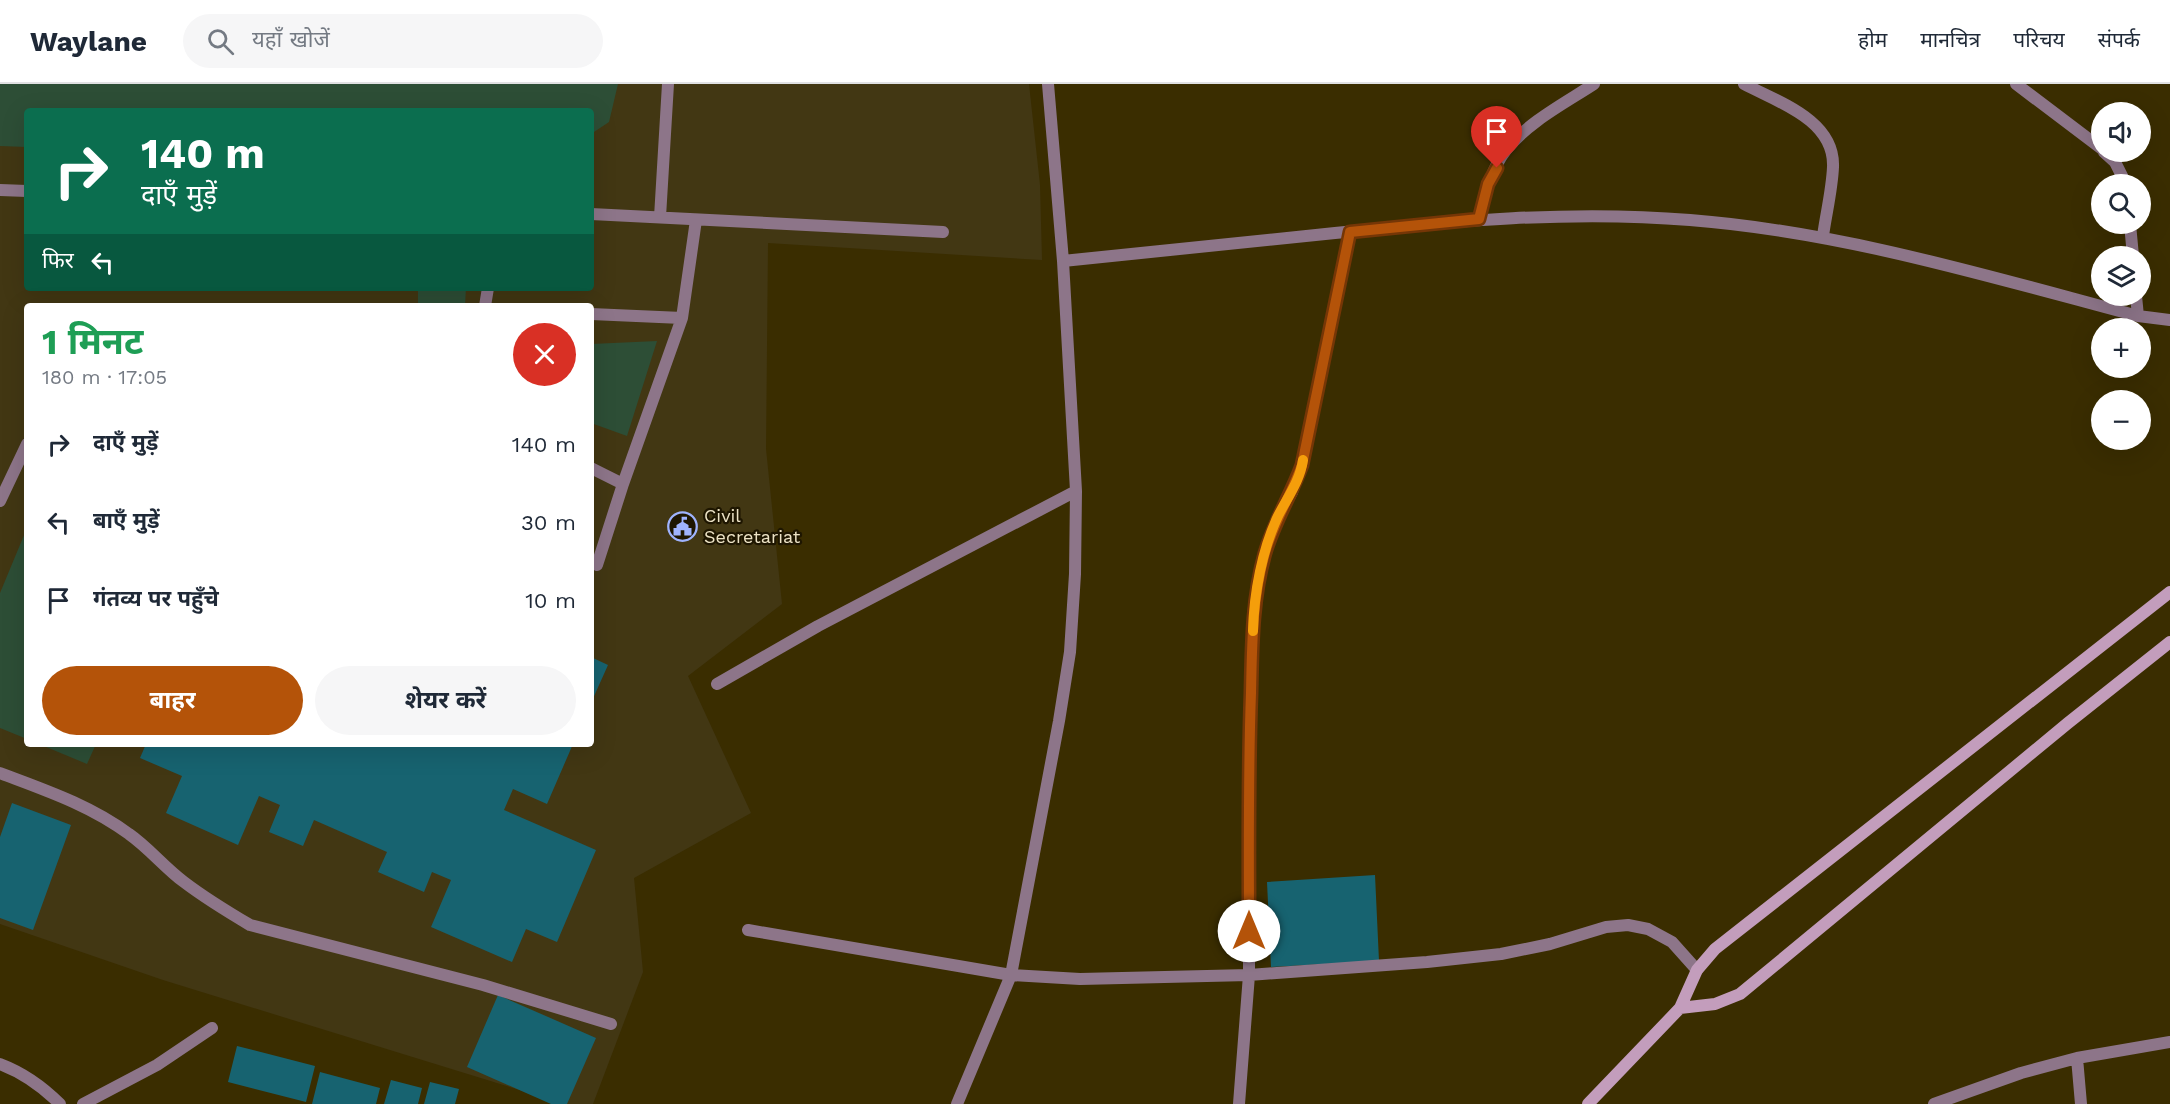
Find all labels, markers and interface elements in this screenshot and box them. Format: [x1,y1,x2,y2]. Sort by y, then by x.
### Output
search box [183,14,603,68]
text: Waylane [30,25,147,58]
icon: search [204,25,237,58]
text: यहाँ खोजें [252,27,330,52]
text: होम [1858,27,1887,52]
text: मानचित्र [1920,27,1980,52]
text: परिचय [2013,27,2065,52]
text: संपर्क [2098,27,2140,52]
map controls [2091,102,2151,450]
button: sound [2091,102,2151,162]
pin [1471,106,1522,168]
icon: arrive [1480,115,1513,148]
text: 140 m [141,129,265,178]
icon: right [42,132,120,210]
button: search [2091,174,2151,234]
text: दाएँ मुड़ें [141,179,217,211]
icon: left [86,246,119,279]
button: layers [2091,246,2151,306]
text: फिर [42,248,74,273]
button: + [2091,318,2151,378]
text: 1 मिनट [42,321,143,363]
button: close [513,323,576,386]
text: 180 m · 17:05 [42,365,167,389]
button: − [2091,390,2151,450]
icon: right [42,428,75,461]
text: दाएँ मुड़ें [93,430,158,455]
text: 140 m [512,432,576,457]
place label: Civil Secretariat [704,505,801,547]
icon: left [42,506,75,539]
text: बाएँ मुड़ें [93,508,160,533]
text: 30 m [521,510,576,535]
public building icon: Civil Secretariat [667,510,699,542]
icon: arrive [42,584,75,617]
text: गंतव्य पर पहुँचे [93,586,219,611]
text: 10 m [525,588,576,613]
button: बाहर [42,666,303,735]
button: शेयर करें [315,666,576,735]
position arrow [1217,899,1281,963]

